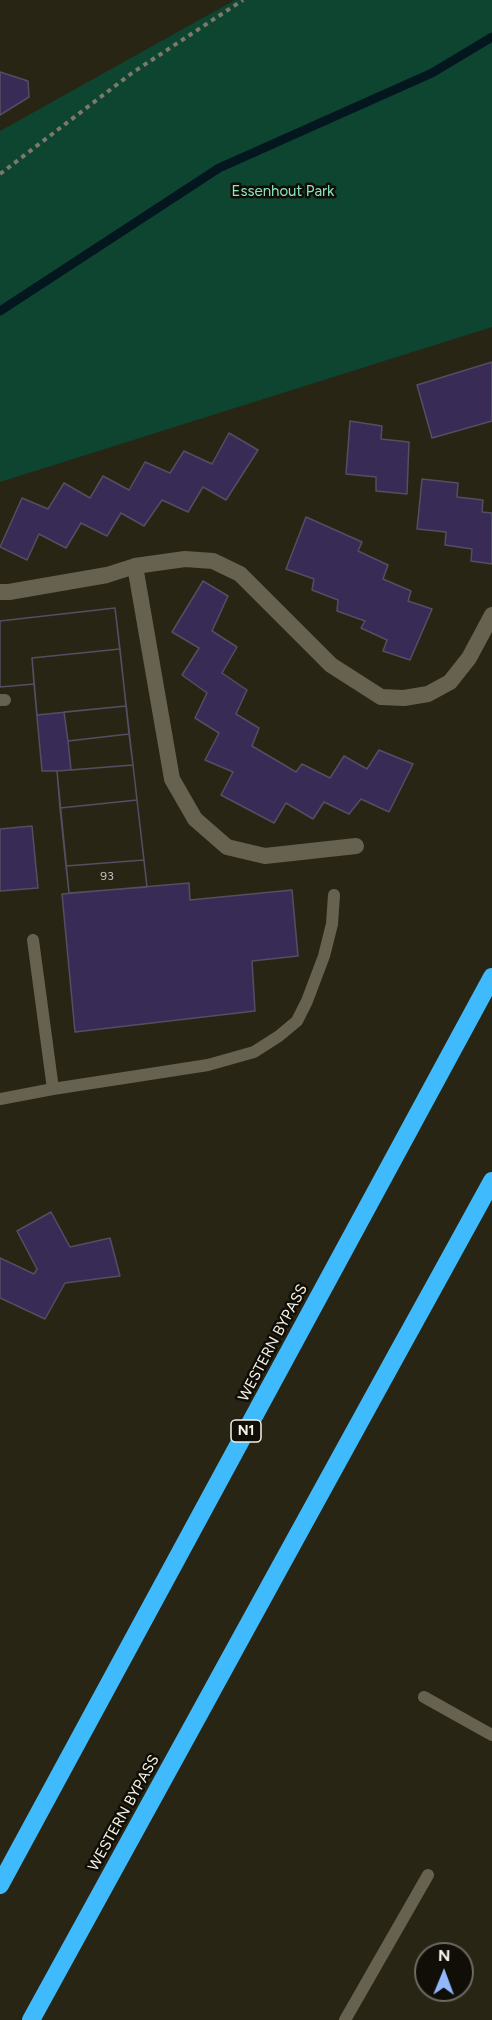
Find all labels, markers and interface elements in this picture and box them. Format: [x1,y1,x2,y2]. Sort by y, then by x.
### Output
park label: Essenhout Park [232,183,334,201]
house number: 93 [100,869,114,883]
street label: WESTERN BYPASS [235,1281,311,1405]
road number: N1 [231,1420,261,1442]
street label: WESTERN BYPASS [85,1752,163,1874]
north arrow [414,1942,474,2002]
text: N [438,1946,451,1965]

